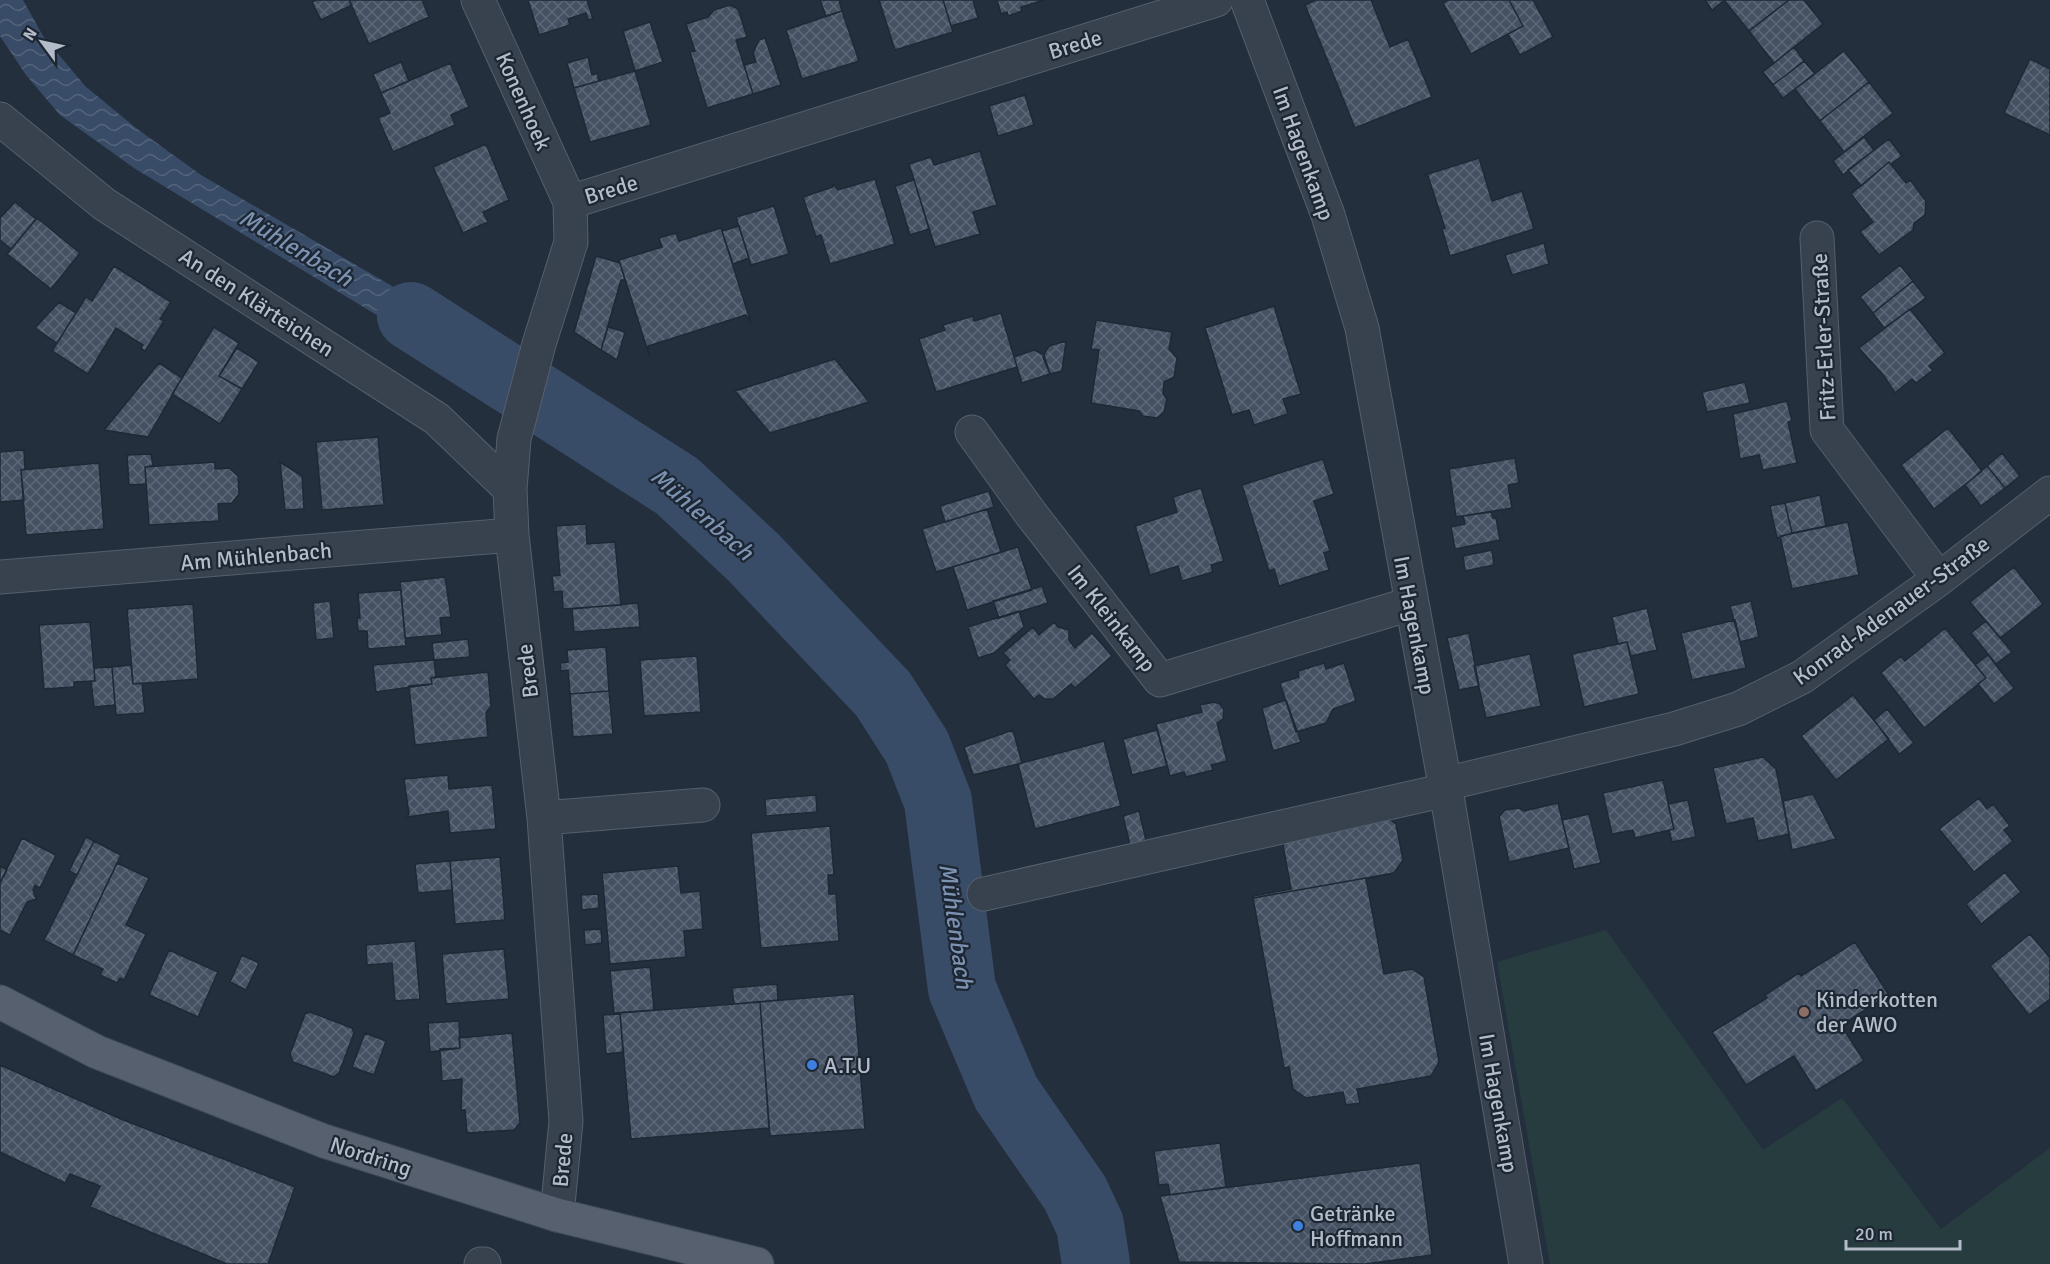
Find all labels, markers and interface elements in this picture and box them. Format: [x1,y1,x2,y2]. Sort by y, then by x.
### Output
north arrow [12,12,72,72]
text: N [19,24,42,44]
street label: Brede [1045,24,1105,65]
street label: Konenhoek [490,48,557,155]
street label: Im Hagenkamp [1267,82,1340,224]
street label: Brede [581,169,641,210]
water label: Mühlenbach [234,203,359,294]
street label: An den Klärteichen [174,242,339,362]
street label: Fritz-Erler-Straße [1806,252,1841,422]
water label: Mühlenbach [644,461,760,567]
street label: Konrad-Adenauer-Straße [1788,530,1995,691]
street label: Am Mühlenbach [179,536,333,577]
street label: Im Hagenkamp [1388,553,1441,697]
street label: Im Kleinkamp [1061,559,1162,677]
street label: Brede [511,642,544,700]
water label: Mühlenbach [932,861,980,992]
place label: Kinderkotten der AWO [1816,986,1938,1038]
marker: Kinderkotten der AWO [1797,1005,1811,1019]
street label: Im Hagenkamp [1473,1031,1524,1175]
place label: A.T.U [824,1052,871,1079]
marker: A.T.U [805,1058,819,1072]
street label: Nordring [327,1131,415,1182]
street label: Brede [547,1132,578,1188]
place label: Getränke Hoffmann [1310,1200,1403,1252]
scale bar [1846,1213,1960,1251]
marker: Getränke Hoffmann [1291,1219,1305,1233]
text: 20 m [1855,1223,1893,1245]

